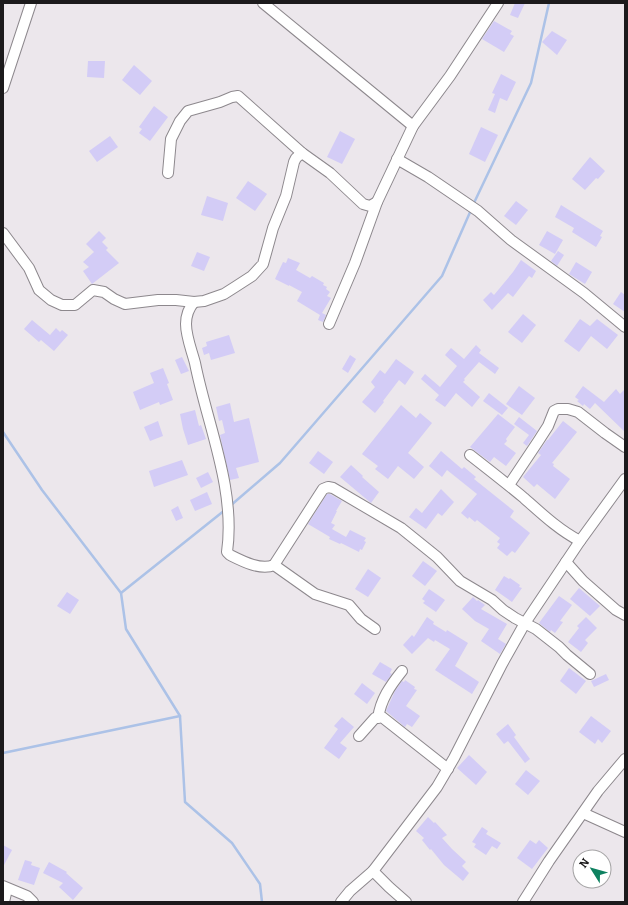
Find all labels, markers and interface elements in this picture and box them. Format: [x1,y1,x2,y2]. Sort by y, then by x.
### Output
north arrow [572,849,612,889]
text: N [577,856,592,871]

